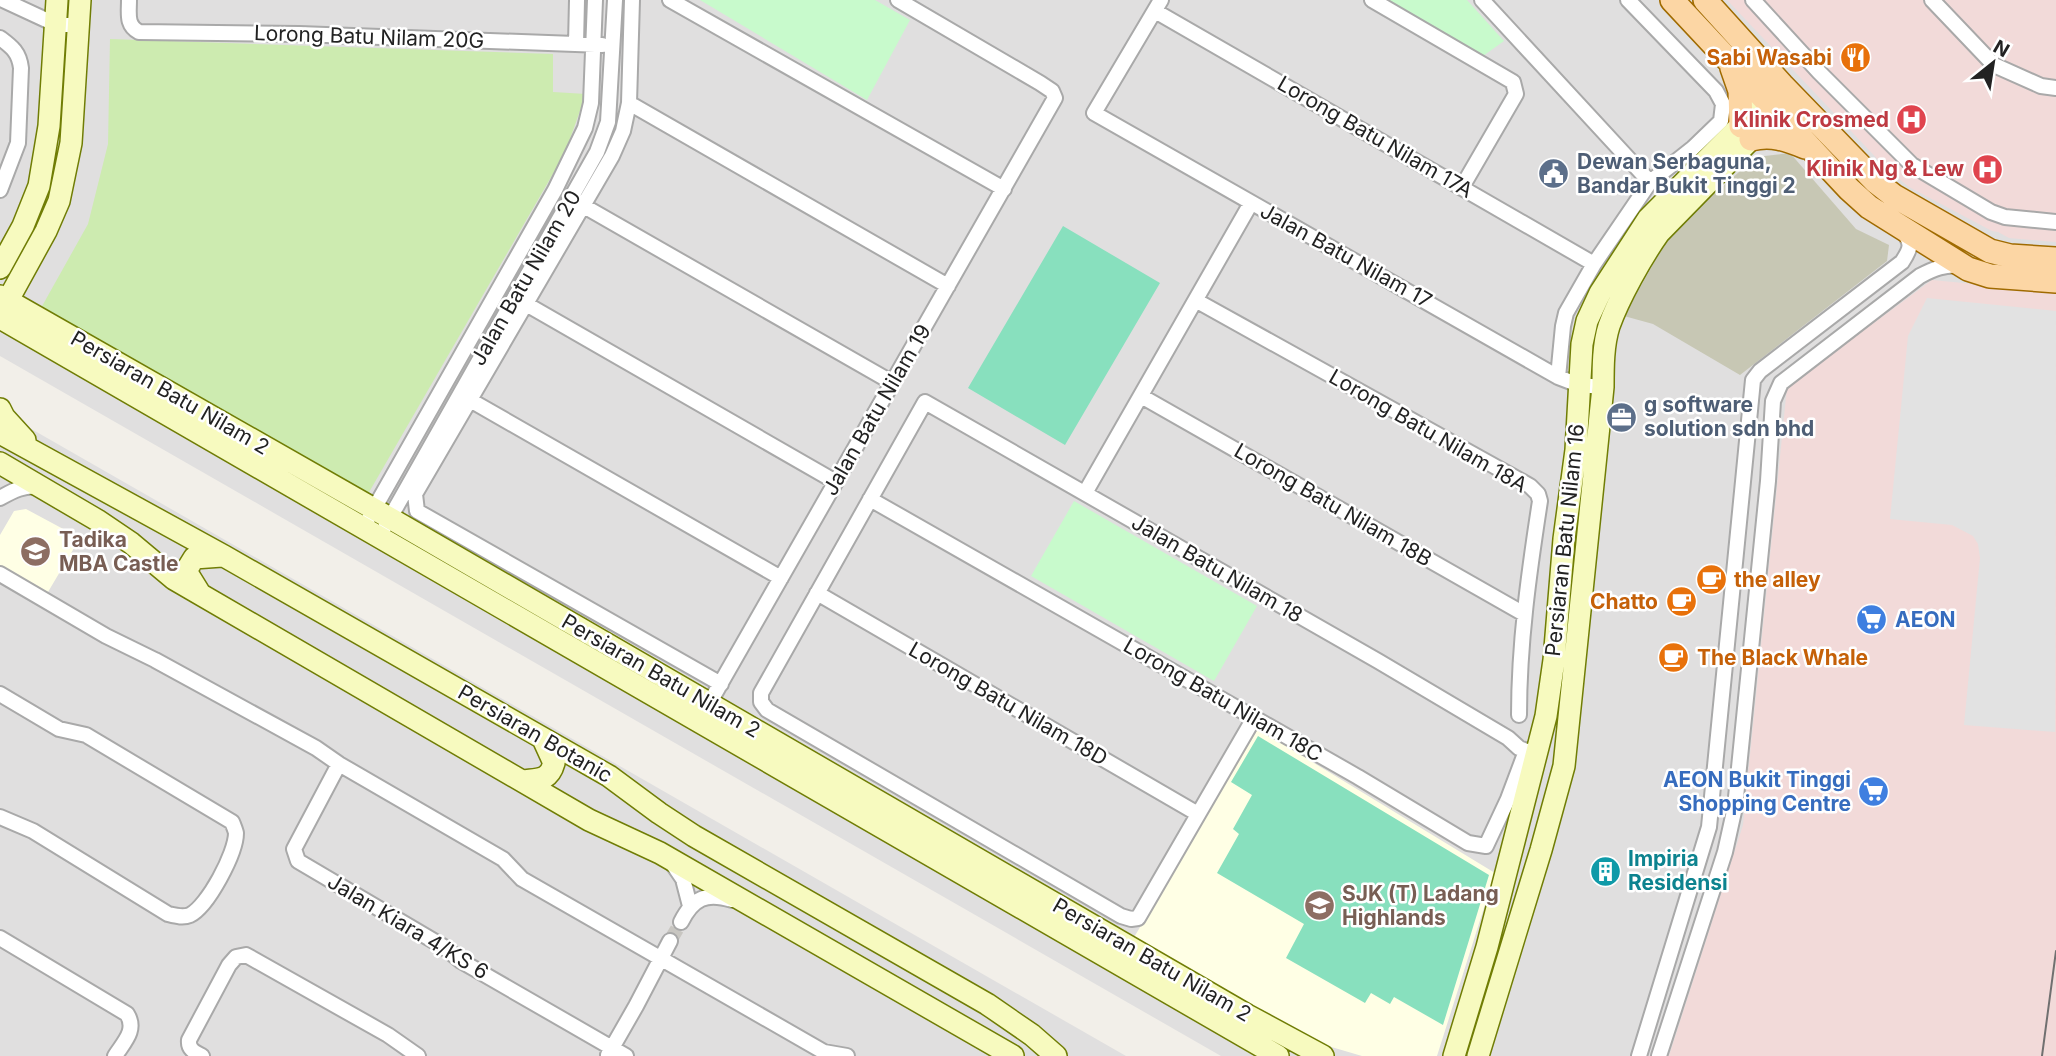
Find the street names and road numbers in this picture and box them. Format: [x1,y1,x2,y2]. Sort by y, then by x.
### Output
street label: Lorong Batu Nilam 20G [253,20,485,53]
street label: Lorong Batu Nilam 17A [1273,70,1477,203]
street label: Jalan Batu Nilam 20 [465,186,586,370]
street label: Jalan Batu Nilam 17 [1256,198,1436,313]
street label: Jalan Batu Nilam 19 [817,320,936,500]
street label: Persiaran Batu Nilam 2 [67,325,274,460]
street label: Lorong Batu Nilam 18A [1325,364,1532,498]
street label: Persiaran Batu Nilam 16 [1540,422,1589,658]
street label: Lorong Batu Nilam 18B [1230,438,1436,571]
street label: Jalan Batu Nilam 18 [1127,509,1307,628]
street label: Persiaran Batu Nilam 2 [558,608,765,743]
street label: Lorong Batu Nilam 18C [1119,632,1327,767]
street label: Lorong Batu Nilam 18D [904,636,1112,771]
street label: Persiaran Botanic [454,679,617,788]
street label: Jalan Kiara 4/KS 6 [323,869,493,985]
street label: Persiaran Batu Nilam 2 [1049,892,1256,1027]

